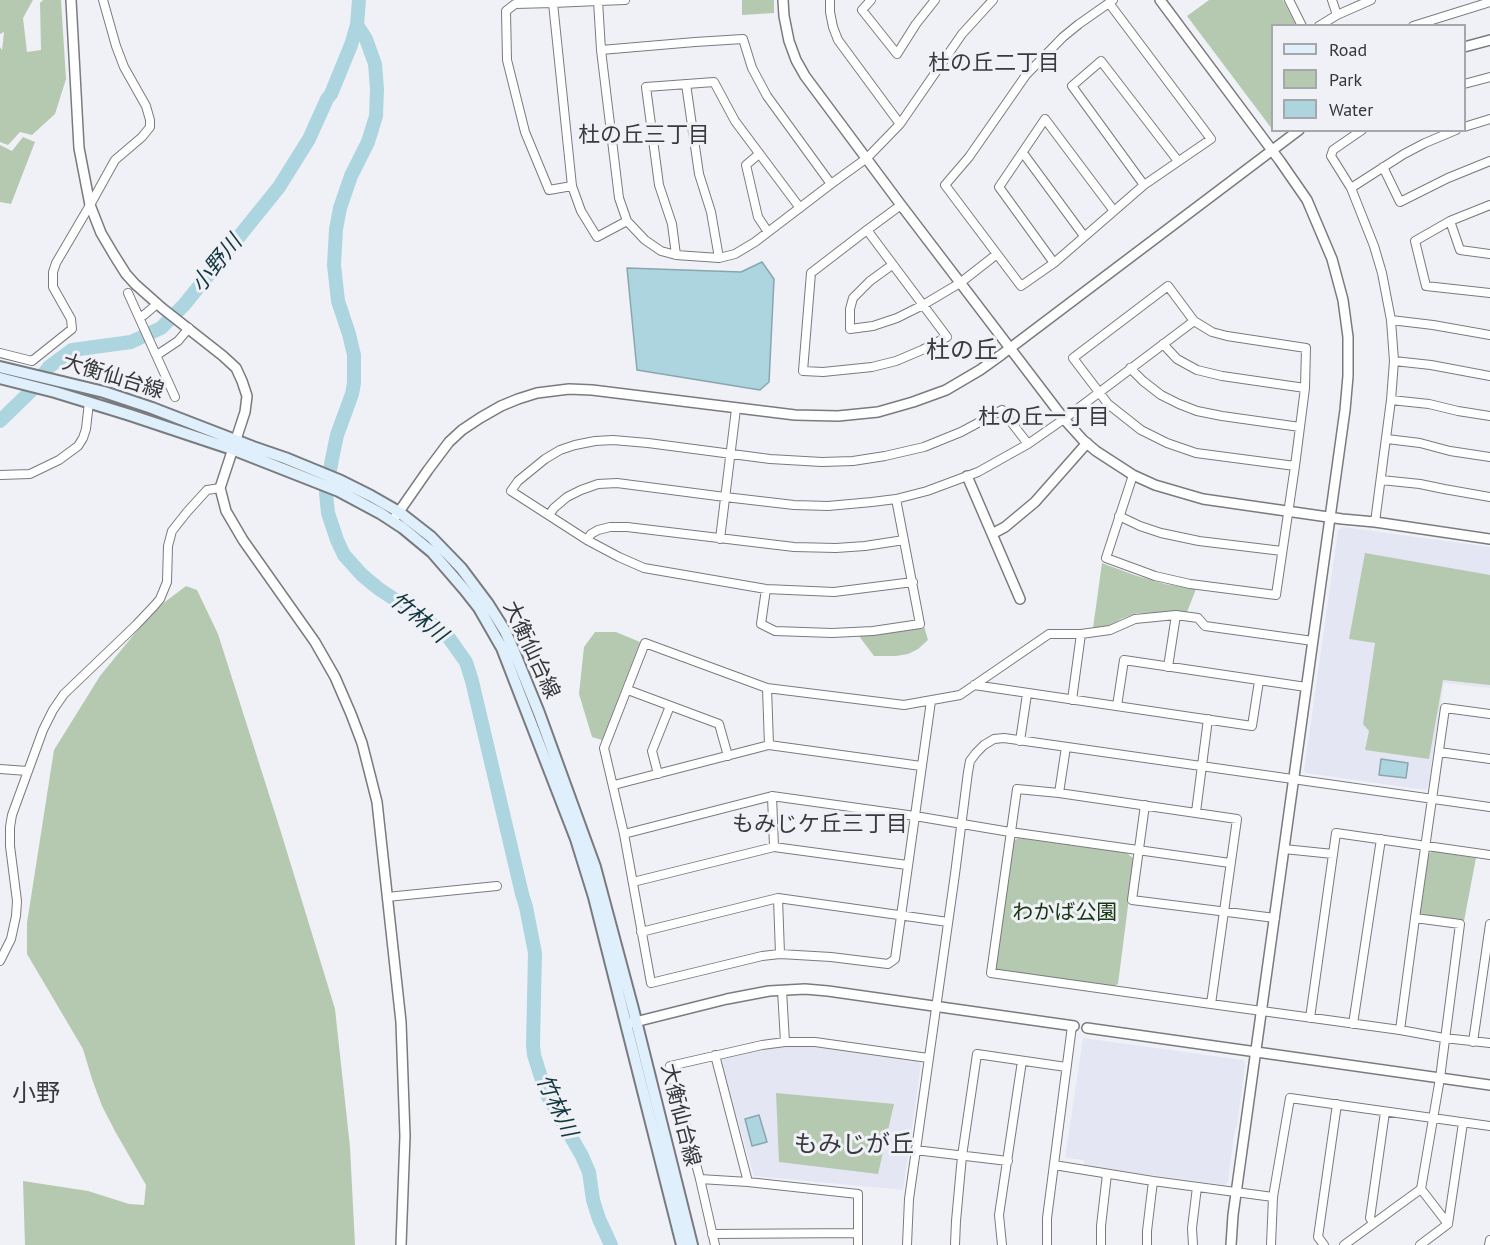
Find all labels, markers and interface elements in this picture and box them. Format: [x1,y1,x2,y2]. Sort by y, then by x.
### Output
legend [1271,24,1466,132]
text: Road [1329,38,1367,61]
district label: 杜の丘二丁目 [928,51,1060,77]
text: Park [1329,68,1362,91]
text: Water [1329,98,1373,121]
district label: 杜の丘三丁目 [578,123,710,149]
water label: 小野川 [186,230,248,298]
district label: 杜の丘 [926,337,998,365]
street label: 大衡仙台線 [59,350,167,404]
district label: 杜の丘一丁目 [978,405,1110,431]
water label: 竹林川 [384,587,452,649]
street label: 大衡仙台線 [497,597,565,703]
district label: もみじケ丘三丁目 [732,812,908,838]
park label: わかば公園 [1013,900,1117,926]
street label: 大衡仙台線 [655,1061,705,1169]
water label: 竹林川 [530,1071,582,1141]
district label: 小野 [12,1080,60,1108]
district label: もみじが丘 [794,1131,914,1159]

